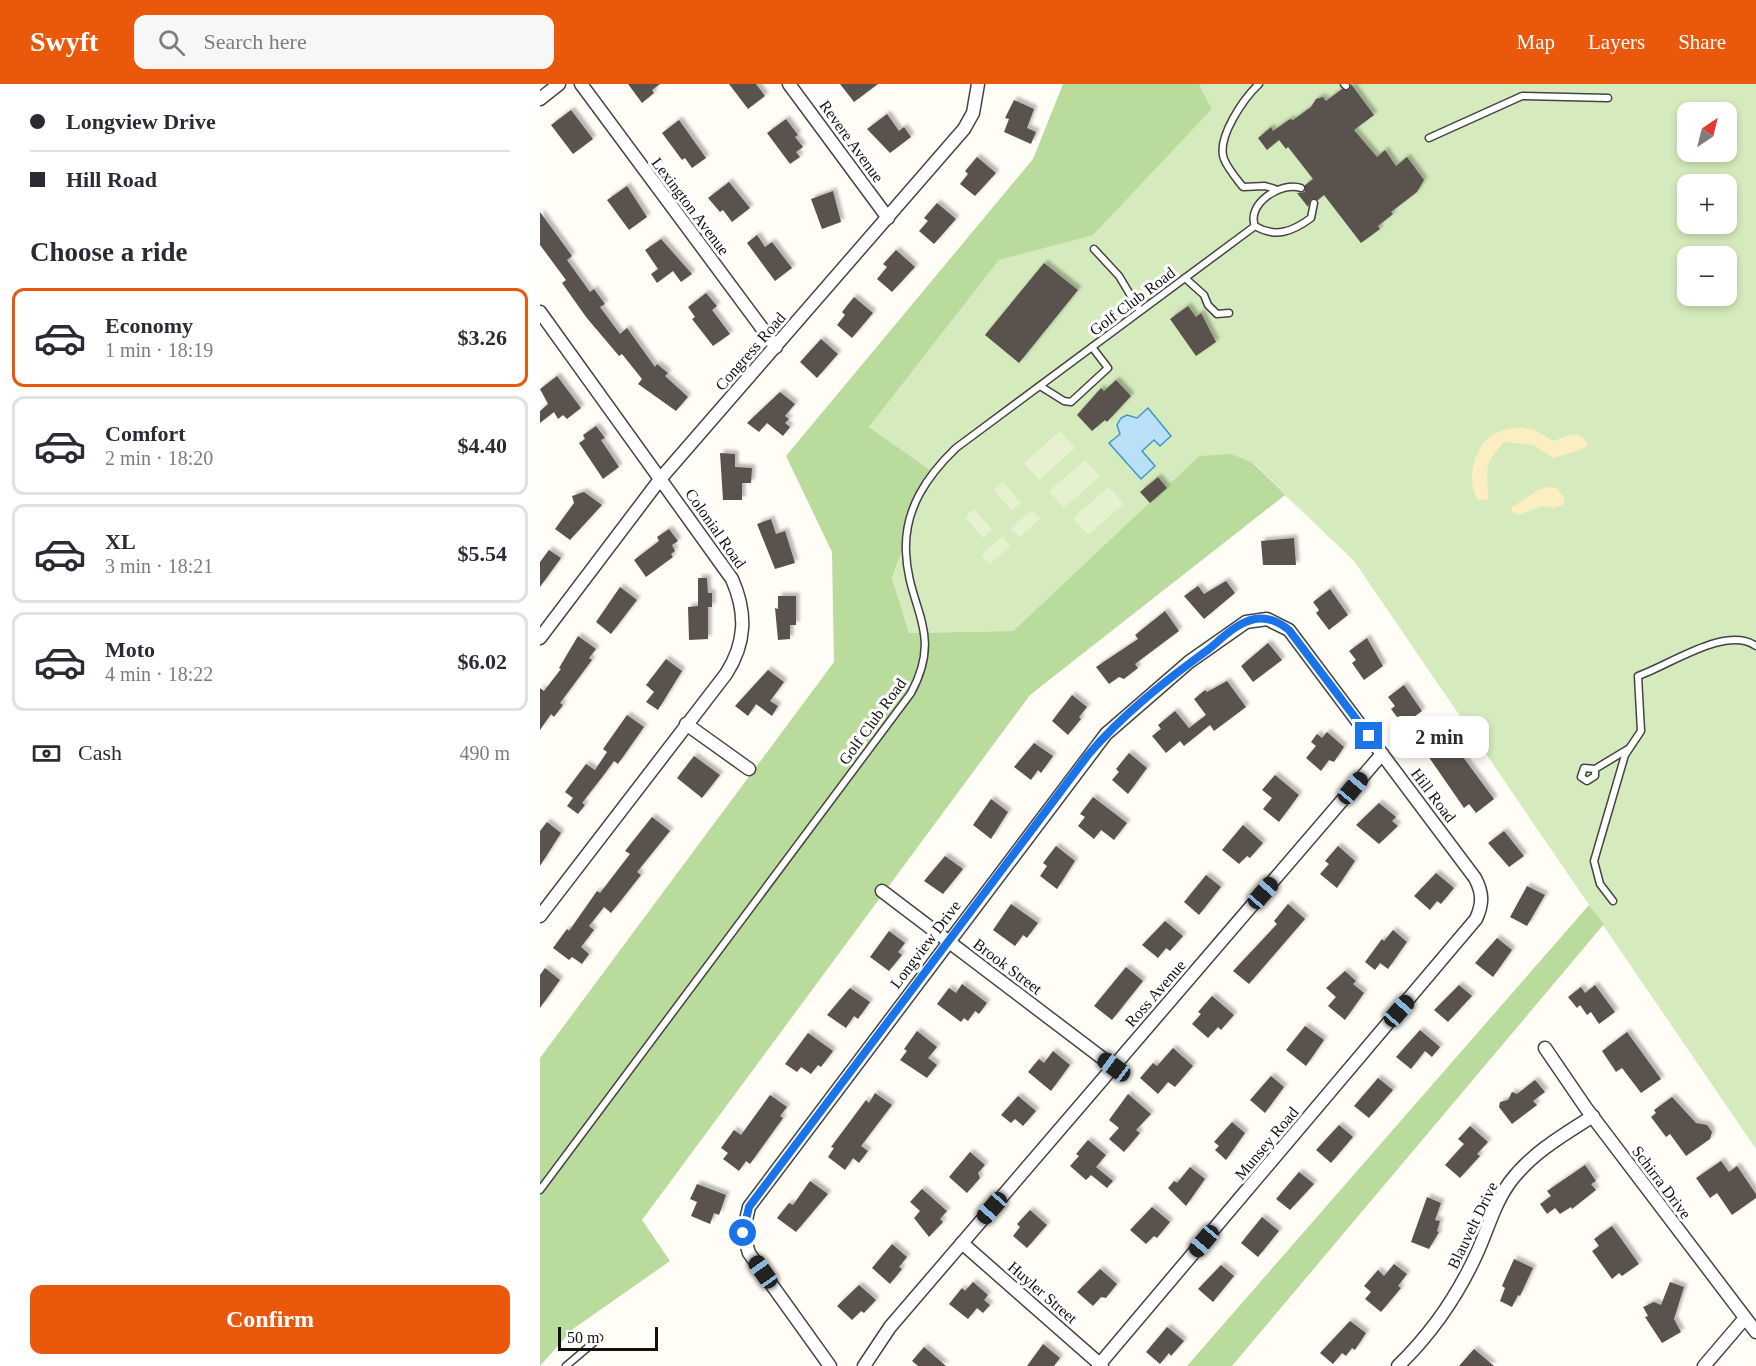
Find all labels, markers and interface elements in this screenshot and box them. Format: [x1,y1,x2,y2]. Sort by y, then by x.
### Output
search box [134,15,554,69]
text: Swyft [30,26,98,57]
icon: search [155,26,188,59]
text: Search here [203,29,307,54]
text: Map [1517,30,1555,54]
text: Layers [1588,30,1645,54]
text: Share [1678,30,1726,54]
street label: Revere Avenue [816,97,887,186]
north arrow [1677,102,1737,162]
map controls [1677,102,1737,306]
text: Longview Drive [66,109,216,134]
street label: Lexington Avenue [648,154,733,259]
text: Hill Road [66,167,157,192]
button: + [1677,174,1737,234]
text: Choose a ride [30,237,188,267]
button: − [1677,246,1737,306]
street label: Golf Club Road [1086,264,1178,339]
street label: Congress Road [712,309,789,394]
icon: car [33,311,87,365]
text: Economy [105,313,193,338]
text: $3.26 [458,325,507,350]
text: 1 min · 18:19 [105,339,213,361]
icon: car [33,419,87,473]
text: Comfort [105,421,186,446]
text: $4.40 [458,433,507,458]
text: 2 min · 18:20 [105,447,213,469]
street label: Colonial Road [682,485,749,571]
icon: car [33,527,87,581]
text: XL [105,529,136,554]
text: $5.54 [458,541,507,566]
text: 3 min · 18:21 [105,555,213,577]
icon: car [33,635,87,689]
text: Moto [105,637,155,662]
text: $6.02 [458,649,507,674]
text: 4 min · 18:22 [105,663,213,685]
street label: Golf Club Road [835,675,909,768]
callout: 2 min [1390,715,1489,757]
route end [1355,722,1382,749]
text: 2 min [1415,726,1464,748]
icon: cash [30,737,63,770]
text: Cash [78,740,122,765]
text: 490 m [459,742,510,764]
street label: Hill Road [1408,765,1459,825]
car [1335,768,1371,808]
car [1244,874,1282,912]
street label: Longview Drive [887,897,965,992]
street label: Brook Street [970,935,1046,998]
street label: Ross Avenue [1122,957,1189,1030]
car [1380,992,1418,1030]
car [1094,1049,1134,1085]
street label: Munsey Road [1231,1104,1302,1184]
street label: Schirra Drive [1629,1143,1694,1222]
street label: Blauvelt Drive [1444,1179,1501,1271]
car [973,1189,1011,1227]
route start [729,1219,756,1246]
car [1186,1221,1222,1261]
car [745,1252,781,1292]
street label: Huyler Street [1004,1258,1081,1328]
button: Confirm [30,1285,510,1354]
scale bar [558,1324,658,1352]
text: 50 m [567,1329,599,1346]

